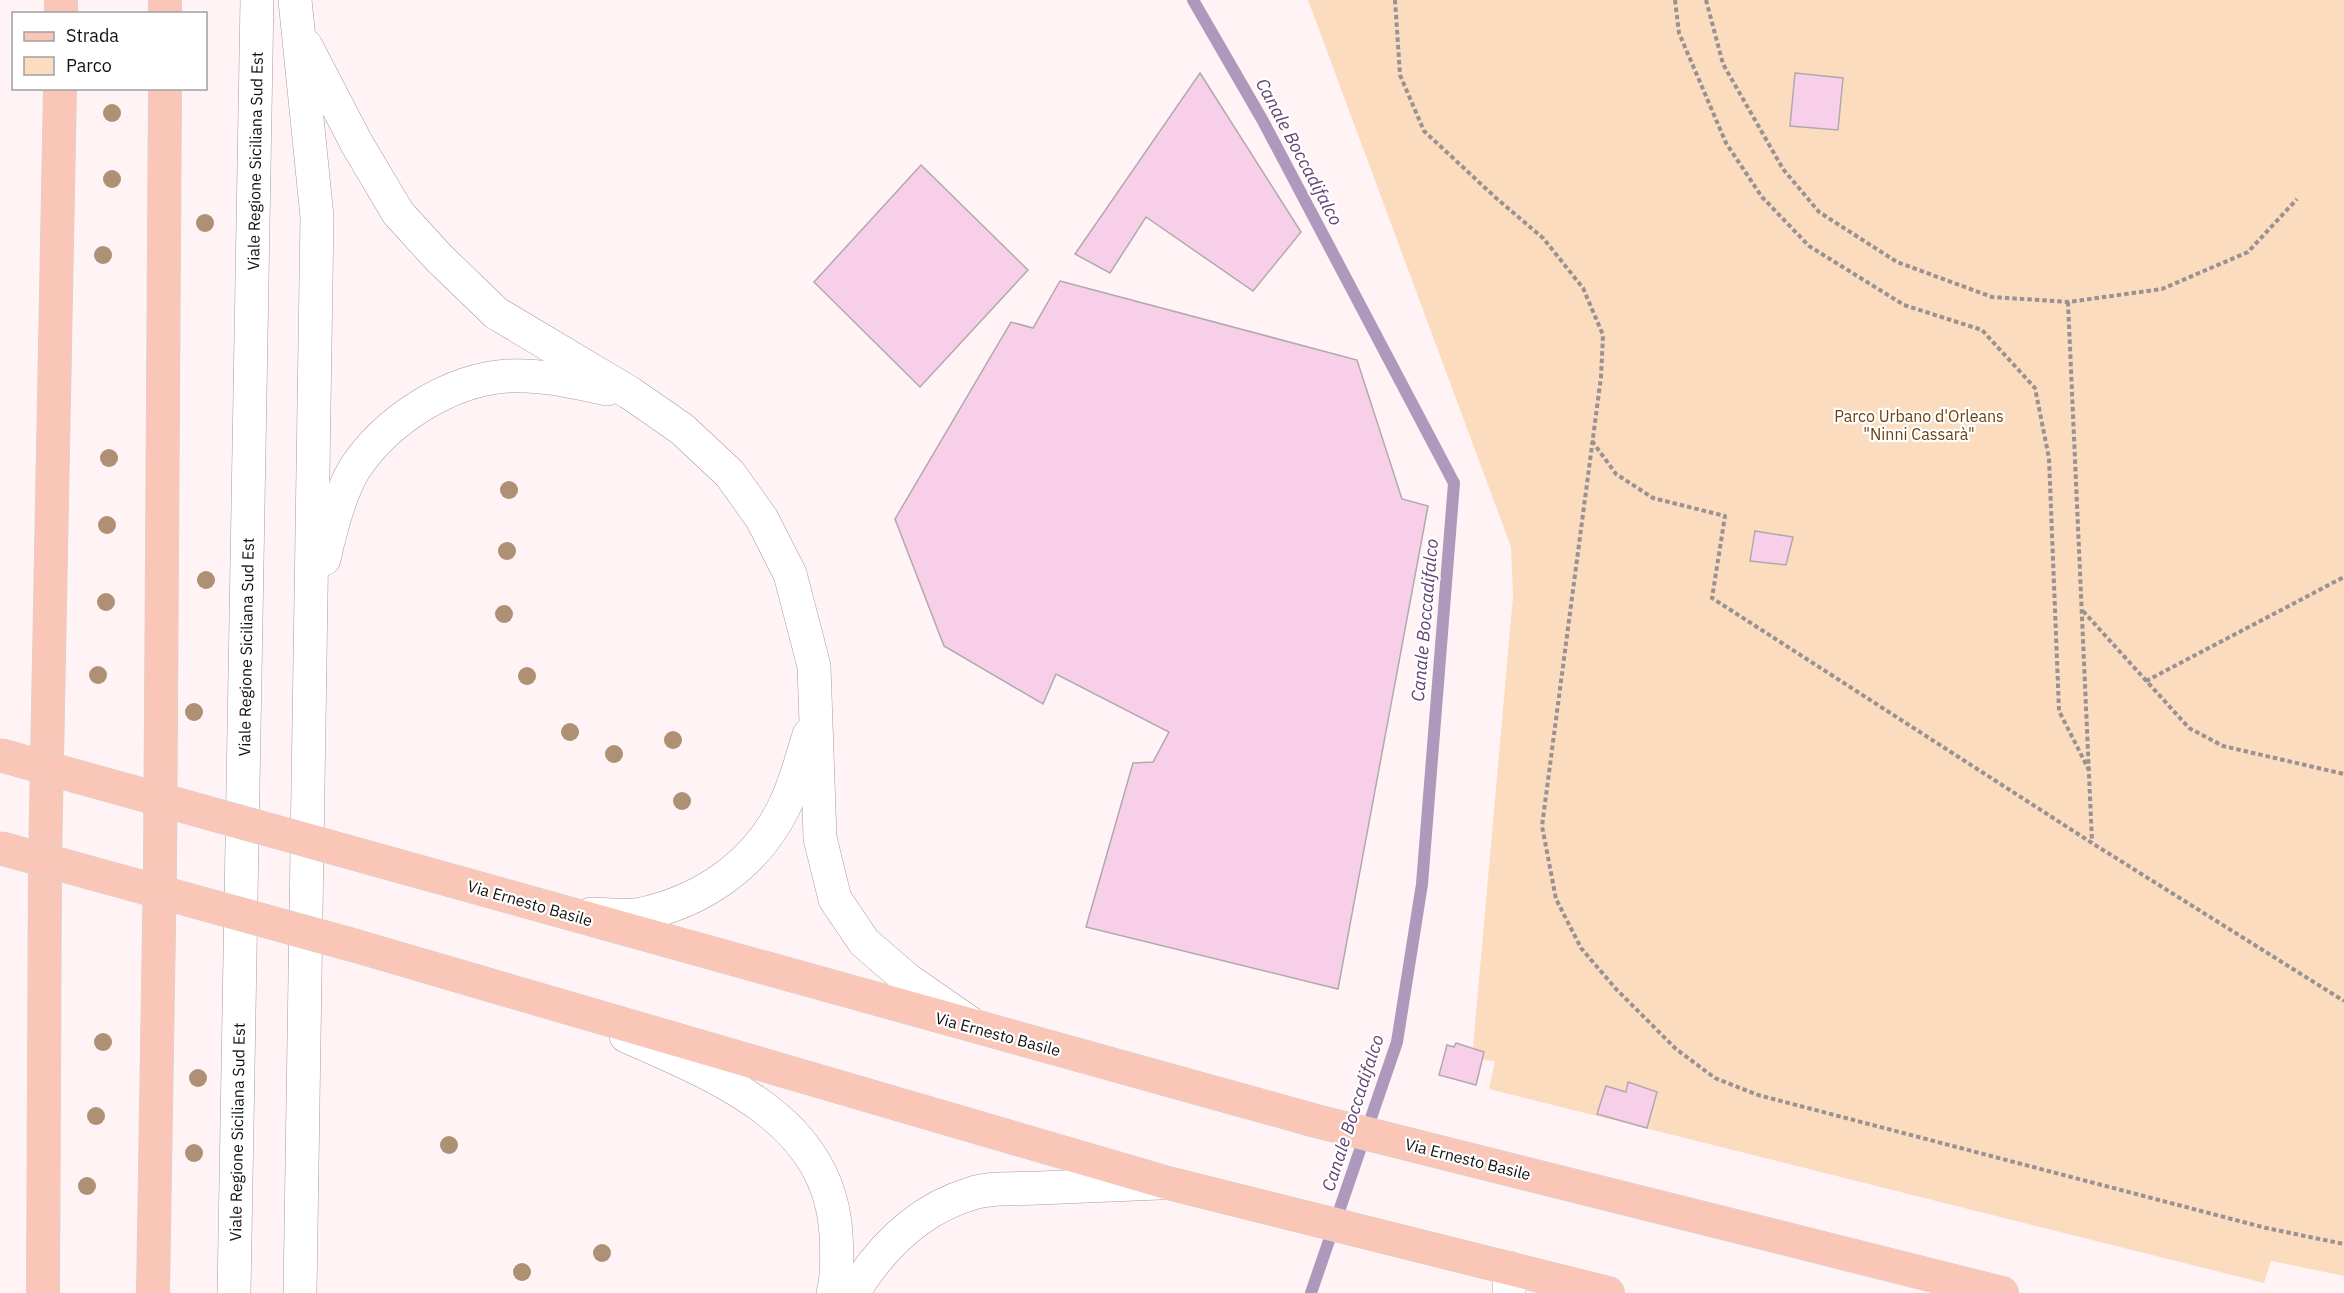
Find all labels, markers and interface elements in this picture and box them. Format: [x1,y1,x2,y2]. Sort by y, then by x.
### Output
legend [12,12,207,90]
text: Strada [66,24,119,47]
street label: Viale Regione Siciliana Sud Est [243,51,267,271]
text: Parco [66,54,112,77]
water label: Canale Boccadifalco [1251,74,1348,229]
park label: Parco Urbano d'Orleans "Ninni Cassarà" [1834,406,2004,444]
street label: Viale Regione Siciliana Sud Est [234,537,258,757]
water label: Canale Boccadifalco [1406,537,1443,702]
street label: Via Ernesto Basile [465,876,595,930]
street label: Via Ernesto Basile [933,1008,1063,1060]
street label: Viale Regione Siciliana Sud Est [225,1022,249,1242]
water label: Canale Boccadifalco [1316,1031,1389,1194]
street label: Via Ernesto Basile [1403,1134,1533,1184]

